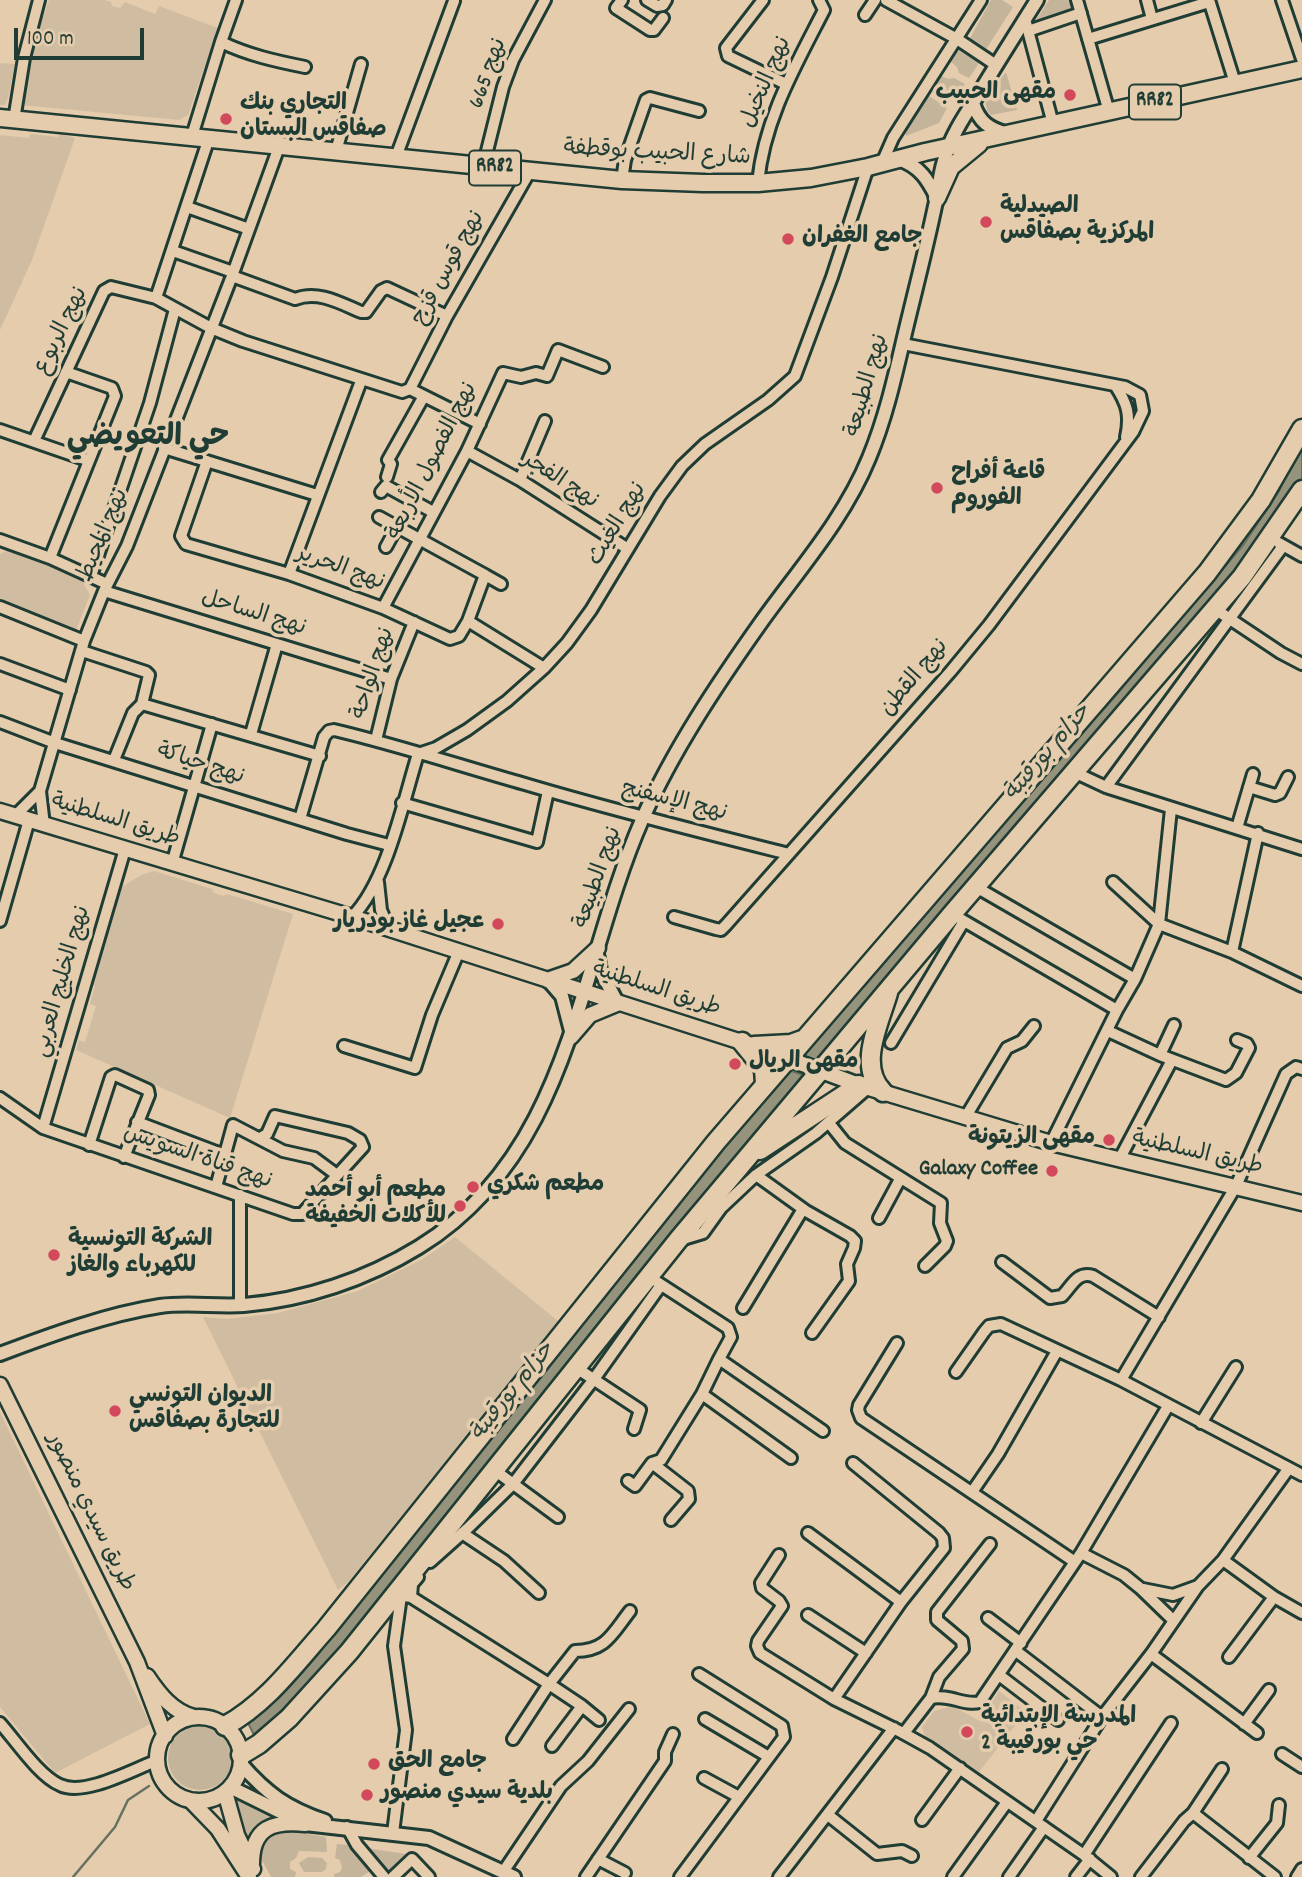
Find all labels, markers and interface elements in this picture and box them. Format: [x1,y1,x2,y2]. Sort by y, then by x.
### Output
scale bar [18,14,147,58]
text: 100 m [27,25,74,55]
street label: نهج النخيل [736,33,800,133]
street label: نهج 665 [465,35,515,113]
place label: مقهى الحبيب [936,81,1056,109]
road number: RR82 [1129,84,1181,119]
marker: مقهى الحبيب [1062,87,1078,103]
place label: التجاري بنك صفاقس البستان [240,92,387,146]
marker: التجاري بنك صفاقس البستان [218,111,234,127]
street label: شارع الحبيب بوقطفة [563,136,751,174]
road number: RR82 [469,150,521,186]
place label: الصيدلية المركزية بصفاقس [1000,195,1154,249]
street label: نهج قوس قزح [407,207,493,331]
marker: الصيدلية المركزية بصفاقس [978,214,994,230]
place label: جامع الغفران [802,225,922,253]
marker: جامع الغفران [780,231,796,247]
street label: نهج الربوع [30,283,96,381]
street label: نهج الطبيعة [841,332,897,440]
street label: نهج الفصول الأربعة [382,379,486,545]
district label: حي التعويضي [67,422,229,458]
street label: نهج الفجر [516,447,602,517]
place label: قاعة أفراح الفوروم [951,461,1046,515]
street label: نهج الغيث [583,478,655,572]
marker: قاعة أفراح الفوروم [929,480,945,496]
street label: نهج المحيط [73,485,137,587]
street label: نهج الحرير [292,541,388,599]
street label: نهج الساحل [197,586,309,644]
street label: نهج الواحة [347,625,403,723]
street label: نهج القطن [876,635,956,723]
water label: حزام بورقيبة [999,699,1099,809]
street label: نهج حياكة [153,739,247,793]
street label: نهج الإسفنج [618,777,730,829]
street label: طريق السلطنية [47,789,183,855]
street label: نهج الطبيعة [570,824,630,932]
street label: نهج الخليج العربي [29,903,99,1061]
place label: عجيل غاز بودريار [333,910,484,938]
marker: عجيل غاز بودريار [490,916,506,932]
street label: طريق السلطنية [588,957,724,1025]
place label: مقهى الريال [749,1050,858,1078]
marker: مقهى الريال [727,1056,743,1072]
street label: نهج قناة السويس [119,1121,275,1197]
place label: مقهى الزيتونة [968,1126,1095,1154]
street label: طريق السلطنية [1129,1127,1265,1183]
marker: مقهى الزيتونة [1101,1132,1117,1148]
place label: Galaxy Coffee [919,1157,1038,1185]
marker: Galaxy Coffee [1044,1163,1060,1179]
place label: مطعم شكري [487,1173,604,1201]
place label: مطعم أبو أحمد للأكلات الخفيفة [305,1179,446,1233]
marker: مطعم شكري [465,1179,481,1195]
marker: مطعم أبو أحمد للأكلات الخفيفة [452,1198,468,1214]
place label: الشركة التونسية للكهرباء والغاز [68,1228,212,1282]
marker: الشركة التونسية للكهرباء والغاز [46,1247,62,1263]
water label: حزام بورقيبة [465,1338,563,1448]
place label: الديوان التونسي للتجارة بصفاقس [129,1384,280,1438]
marker: الديوان التونسي للتجارة بصفاقس [107,1403,123,1419]
street label: طريق سيدي منصور [39,1429,139,1597]
place label: المدرسة الإبتدائية حي بورقيبة 2 [981,1705,1136,1759]
marker: المدرسة الإبتدائية حي بورقيبة 2 [959,1724,975,1740]
place label: جامع الحق [388,1750,487,1778]
marker: جامع الحق [366,1756,382,1772]
place label: بلدية سيدي منصور [381,1781,553,1809]
marker: بلدية سيدي منصور [359,1787,375,1803]

